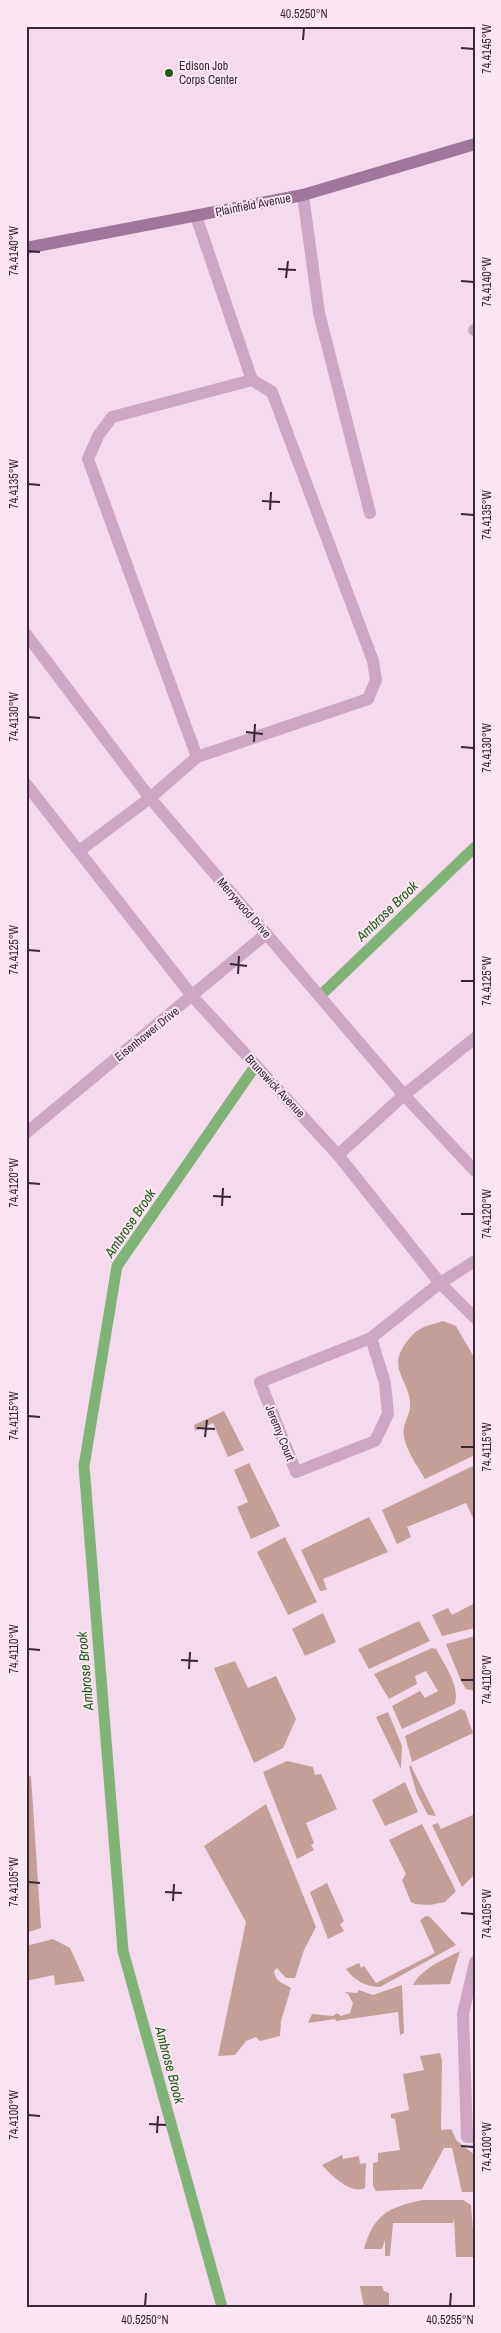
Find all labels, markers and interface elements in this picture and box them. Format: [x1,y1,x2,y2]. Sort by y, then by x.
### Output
text: 40.5250°N [280,6,328,22]
text: 74.4145°W [479,23,495,74]
place label: Edison Job Corps Center [179,58,238,88]
marker: Edison Job Corps Center [163,67,175,79]
street label: Plainfield Avenue [214,190,292,220]
text: 74.4140°W [6,225,22,276]
text: 74.4140°W [479,256,495,307]
text: 74.4135°W [6,458,22,509]
text: 74.4135°W [479,489,495,540]
text: 74.4130°W [6,691,22,742]
text: 74.4130°W [479,722,495,773]
street label: Merrywood Drive [213,874,275,942]
water label: Ambrose Brook [352,876,423,946]
text: 74.4125°W [6,924,22,975]
text: 74.4125°W [479,955,495,1006]
street label: Eisenhower Drive [112,1003,182,1065]
street label: Brunswick Avenue [242,1051,308,1121]
text: 74.4120°W [6,1157,22,1208]
water label: Ambrose Brook [100,1184,160,1262]
text: 74.4120°W [479,1188,495,1239]
text: 74.4115°W [6,1391,22,1440]
street label: Jeremy Court [262,1403,299,1464]
text: 74.4115°W [479,1422,495,1471]
text: 74.4110°W [6,1624,22,1673]
water label: Ambrose Brook [72,1630,98,1712]
text: 74.4110°W [479,1655,495,1704]
text: 74.4105°W [6,1856,22,1907]
text: 74.4105°W [479,1888,495,1939]
water label: Ambrose Brook [151,2023,189,2107]
text: 74.4100°W [6,2089,22,2140]
text: 74.4100°W [479,2121,495,2172]
text: 40.5250°N [121,2312,169,2328]
text: 40.5255°N [426,2312,474,2328]

